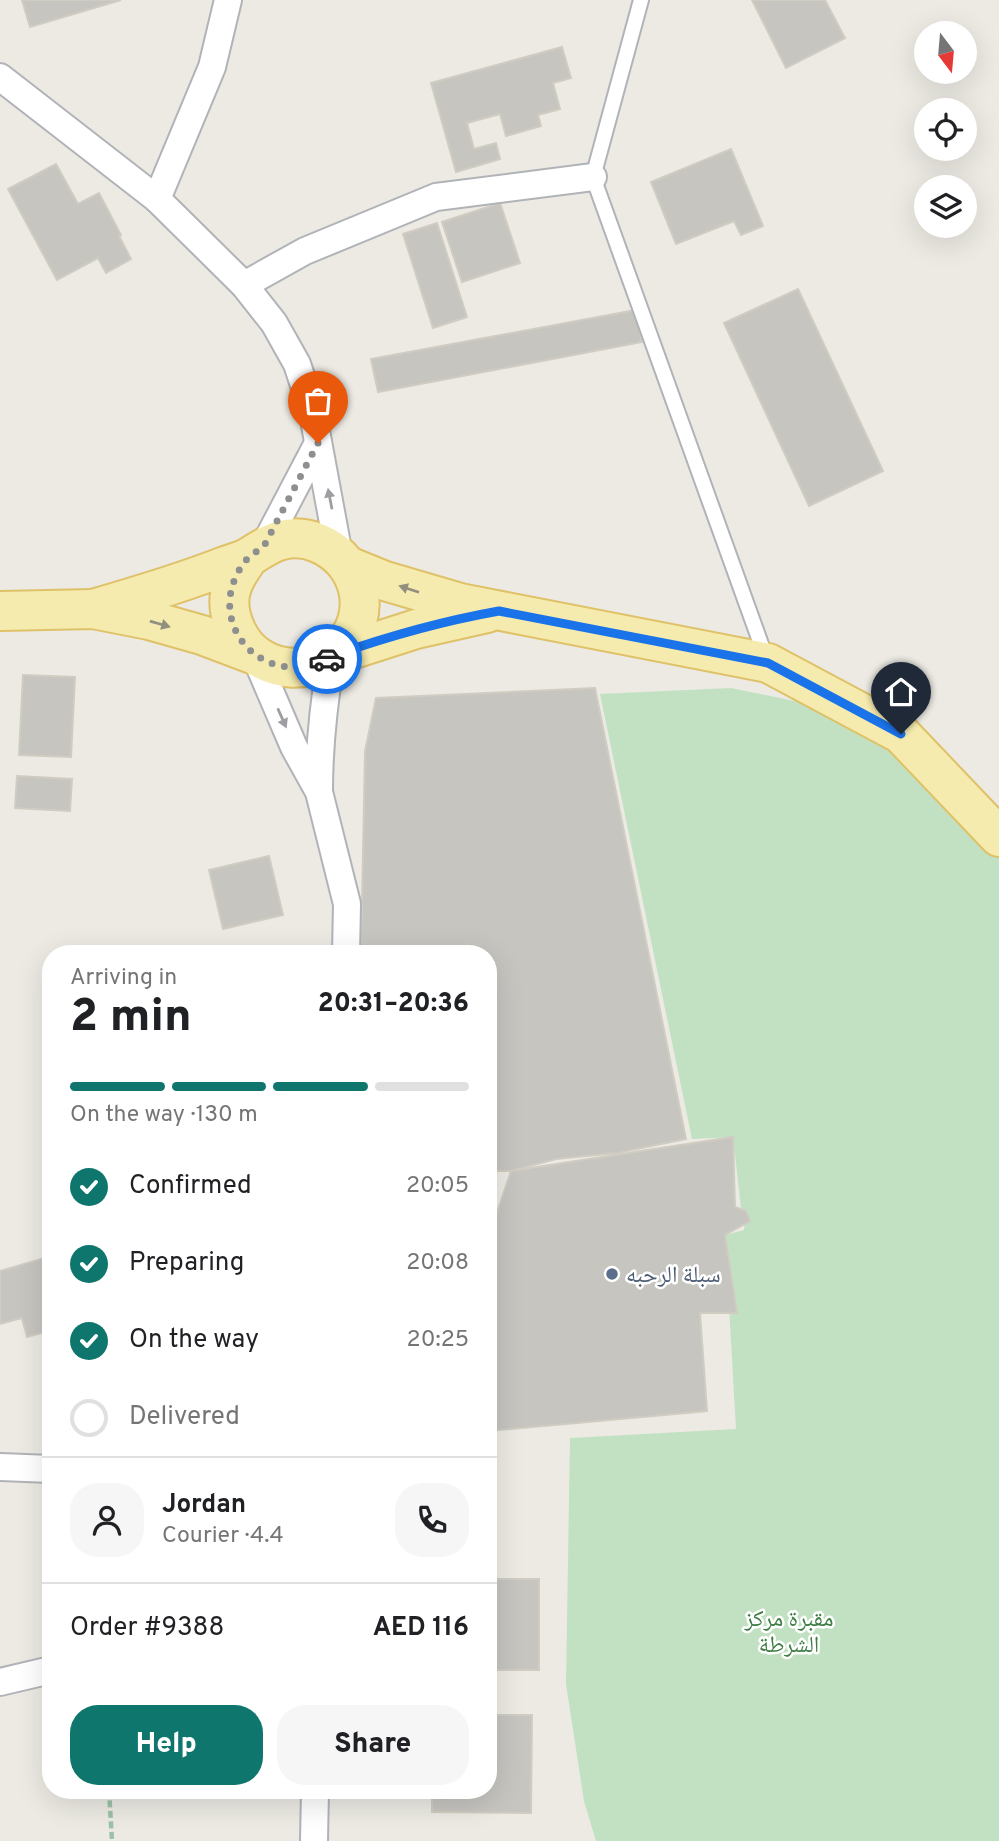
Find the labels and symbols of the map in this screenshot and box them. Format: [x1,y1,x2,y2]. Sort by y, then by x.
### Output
north arrow [914,21,976,84]
pin [288,371,348,443]
one-way arrow [324,488,335,510]
one-way arrow [399,583,420,594]
one-way arrow [150,619,171,629]
courier [292,624,362,694]
pin [871,662,931,734]
one-way arrow [277,708,288,729]
place label: سبلة الرحبه [626,1262,721,1291]
marker: سبلة الرحبه [604,1266,620,1282]
park label: مقبرة مركز الشرطة [744,1606,833,1661]

